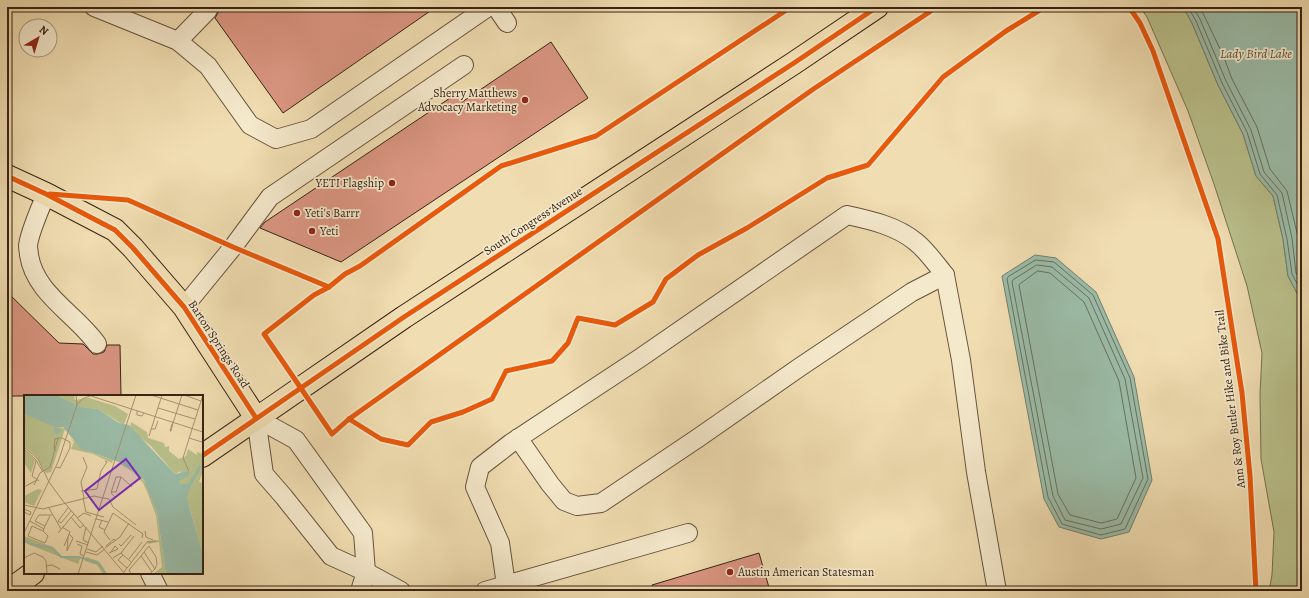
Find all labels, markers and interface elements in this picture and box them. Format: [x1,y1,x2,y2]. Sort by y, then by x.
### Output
north arrow [18,18,58,58]
text: N [36,22,52,39]
water label: Lady Bird Lake [1220,45,1292,62]
place label: Sherry Matthews Advocacy Marketing [417,85,517,115]
marker: Sherry Matthews Advocacy Marketing [520,95,530,105]
place label: YETI Flagship [315,175,384,191]
marker: YETI Flagship [387,178,397,188]
street label: South Congress Avenue [481,183,585,259]
place label: Yeti's Barrr [304,205,360,221]
marker: Yeti's Barrr [292,208,302,218]
place label: Yeti [319,223,339,239]
marker: Yeti [307,226,317,236]
street label: Barton Springs Road [185,297,254,391]
street label: Ann & Roy Butler Hike and Bike Trail [1211,309,1249,490]
inset map [24,395,203,574]
place label: Austin American Statesman [737,564,875,580]
marker: Austin American Statesman [725,567,735,577]

